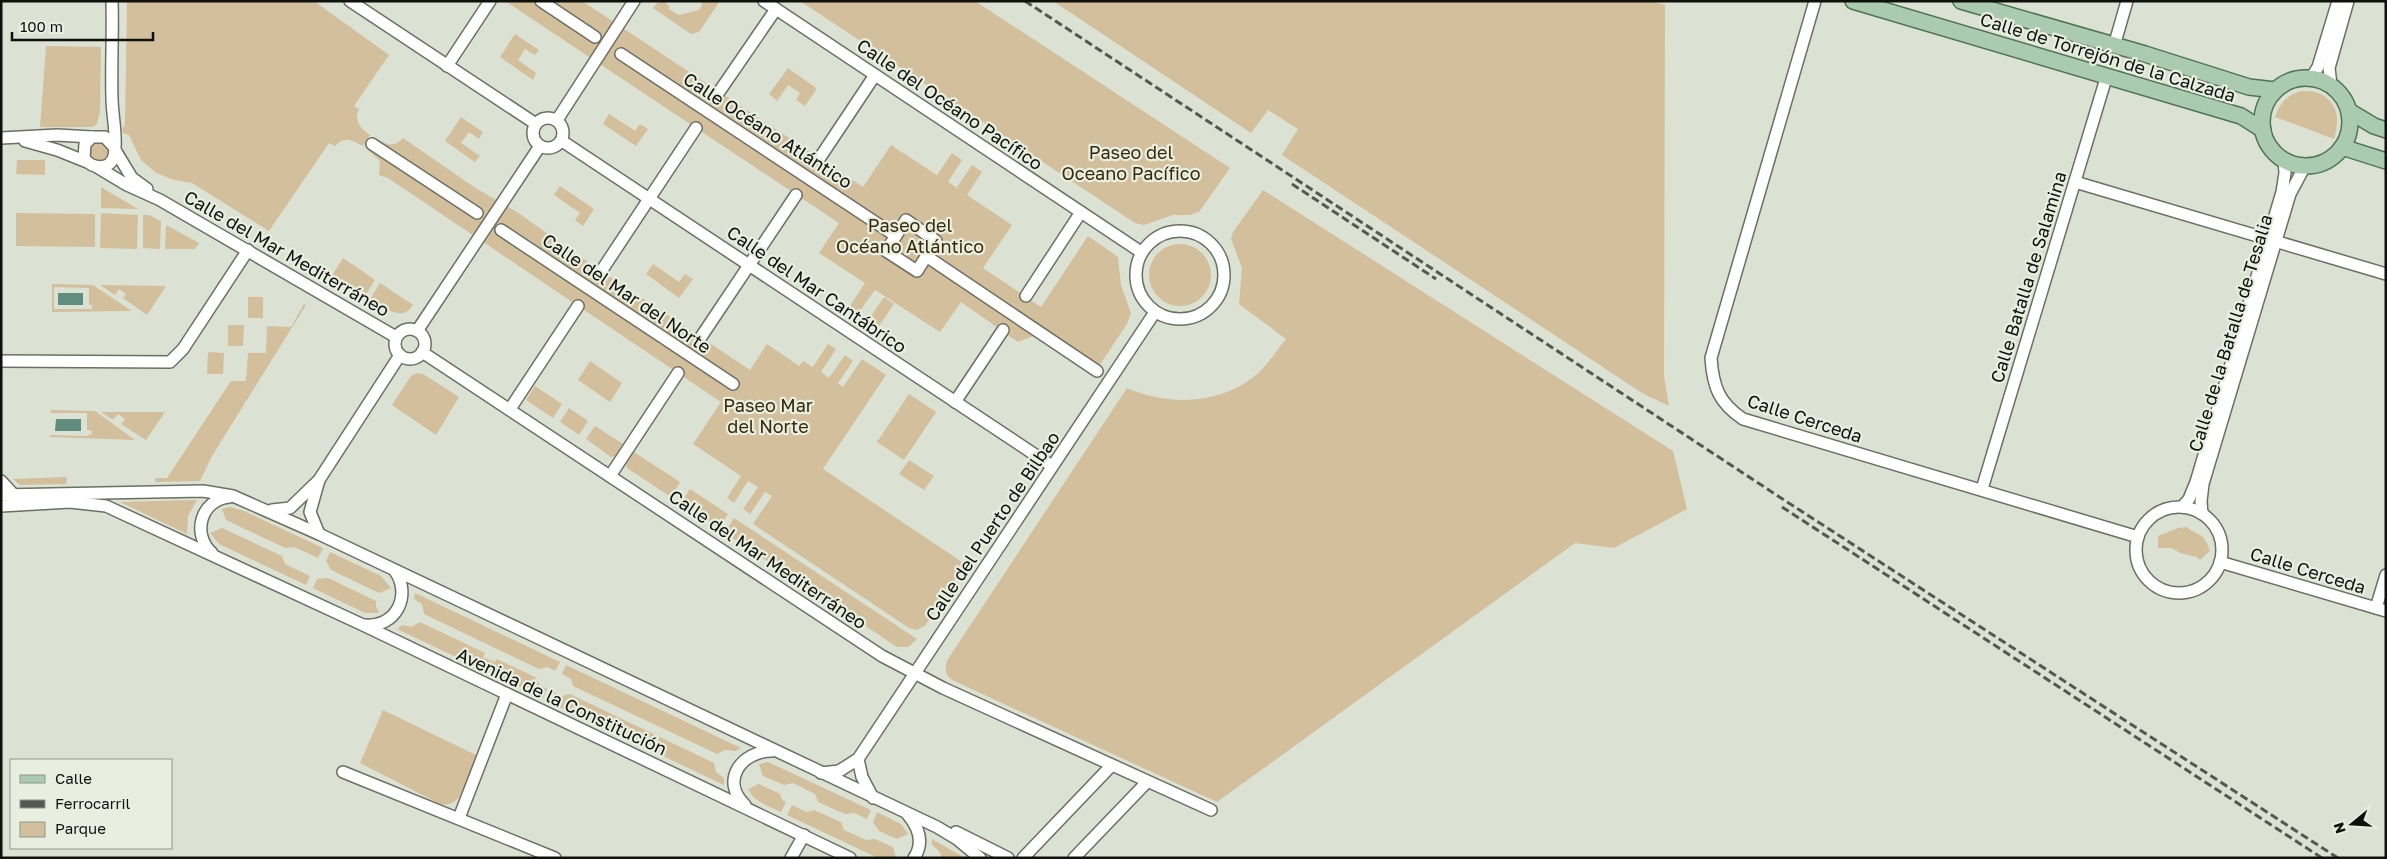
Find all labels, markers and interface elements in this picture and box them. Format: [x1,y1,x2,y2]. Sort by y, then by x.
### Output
street label: Calle de Torrejón de la Calzada [1978,8,2238,106]
scale bar [12,10,154,42]
text: 100 m [20,17,63,35]
street label: Calle del Océano Pacífico [853,34,1047,174]
street label: Calle Océano Atlántico [679,67,857,193]
park label: Paseo del Oceano Pacífico [1062,141,1200,184]
street label: Calle Batalla de Salamina [1985,169,2071,385]
street label: Calle del Mar Mediterráneo [180,185,394,321]
street label: Calle de la Batalla de Tesalia [2183,212,2277,454]
park label: Paseo del Océano Atlántico [836,214,984,257]
street label: Calle del Mar Cantábrico [723,221,911,357]
street label: Calle del Mar del Norte [538,228,716,358]
street label: Calle Cerceda [1745,389,1865,447]
park label: Paseo Mar del Norte [723,394,813,437]
street label: Calle del Puerto de Bilbao [920,427,1064,625]
street label: Calle del Mar Mediterráneo [665,485,871,633]
street label: Calle Cerceda [2248,542,2368,598]
street label: Avenida de la Constitución [453,643,671,759]
legend [10,759,172,849]
text: Calle [55,769,92,787]
text: Ferrocarril [55,794,130,812]
north arrow [2327,799,2377,849]
text: Parque [55,819,106,837]
text: N [2329,820,2349,836]

